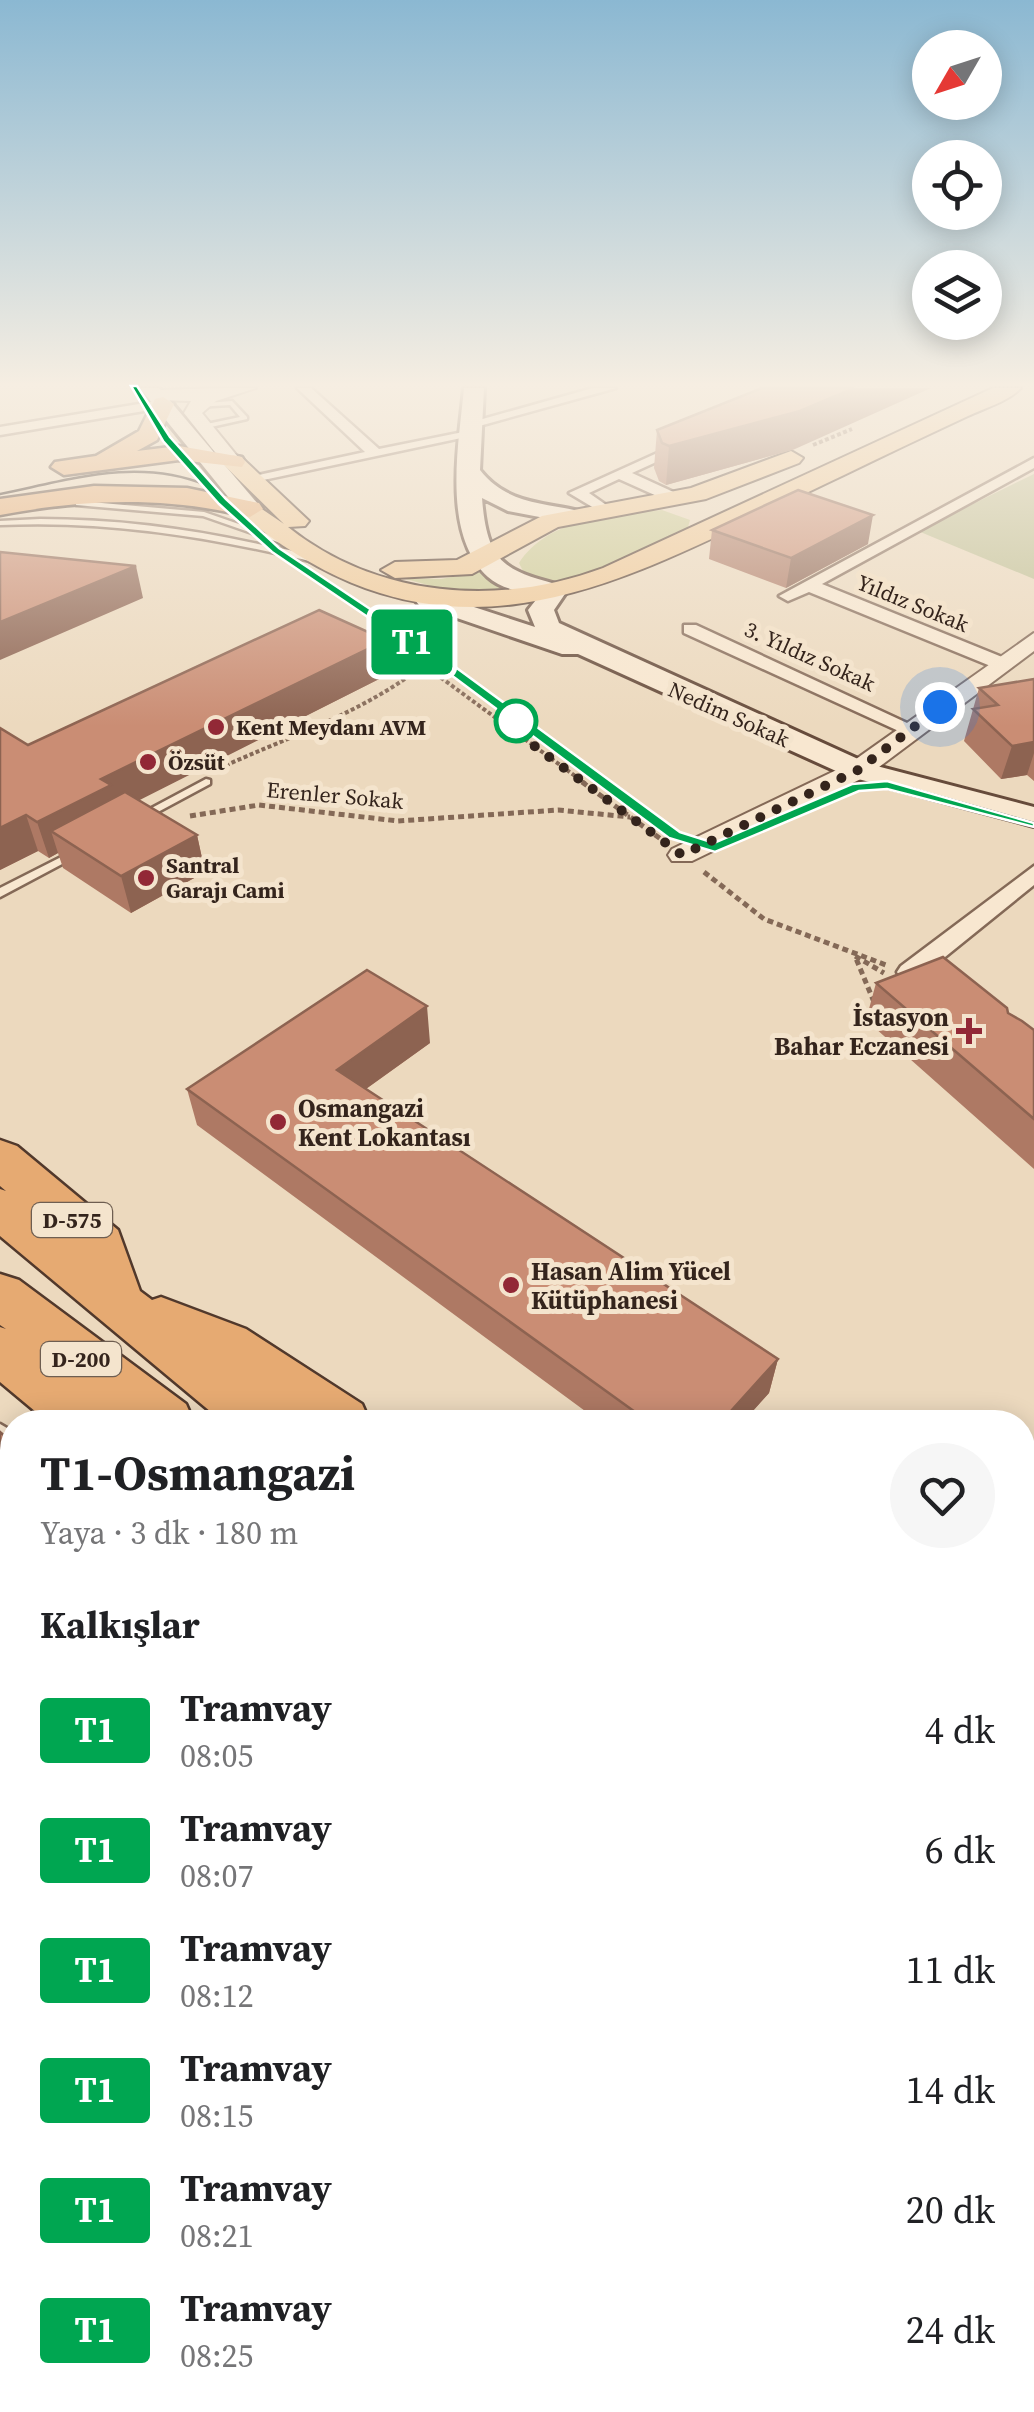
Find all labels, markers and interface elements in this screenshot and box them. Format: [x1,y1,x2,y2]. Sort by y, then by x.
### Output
north arrow [912,30,1002,120]
map controls [912,30,1002,340]
button: locate [912,140,1002,230]
button: layers [912,250,1002,340]
street label: Yıldız Sokak [853,567,974,639]
line badge: T1 [367,610,457,674]
street label: 3. Yıldız Sokak [740,614,881,699]
text: T1 [391,618,433,666]
street label: Nedim Sokak [664,674,795,754]
your location [915,682,965,732]
unlabelled marker [495,700,537,742]
place label: Kent Meydanı AVM [236,712,426,742]
marker: Kent Meydanı AVM [205,716,227,738]
place label: Özsüt [168,747,226,777]
marker: Özsüt [137,751,159,773]
street label: Erenler Sokak [265,774,406,816]
place label: Santral Garajı Cami [166,850,284,905]
marker: Santral Garajı Cami [135,867,157,889]
place label: İstasyon Bahar Eczanesi [774,1000,949,1063]
marker: İstasyon Bahar Eczanesi [958,1020,980,1042]
place label: Osmangazi Kent Lokantası [298,1091,471,1154]
marker: Osmangazi Kent Lokantası [267,1111,289,1133]
road number: D-575 [32,1203,112,1237]
place label: Hasan Alim Yücel Kütüphanesi [531,1254,731,1317]
marker: Hasan Alim Yücel Kütüphanesi [500,1274,522,1296]
road number: D-200 [41,1342,121,1376]
text: T1-Osmangazi [40,1440,355,1506]
button: heart [890,1443,995,1548]
text: Yaya · 3 dk · 180 m [40,1511,298,1555]
text: Kalkışlar [40,1599,200,1651]
text: Tramvay [180,1682,332,1734]
text: 4 dk [925,1704,995,1756]
text: T1 [74,1706,116,1754]
text: 08:05 [180,1734,254,1778]
text: Tramvay [180,1802,332,1854]
text: 6 dk [925,1824,995,1876]
text: T1 [74,1826,116,1874]
text: 08:07 [180,1854,254,1898]
text: Tramvay [180,1922,332,1974]
text: 11 dk [906,1944,995,1996]
text: T1 [74,1946,116,1994]
text: 08:12 [180,1974,254,2018]
text: Tramvay [180,2042,332,2094]
text: 14 dk [906,2064,995,2116]
text: T1 [74,2066,116,2114]
text: 08:15 [180,2094,254,2138]
text: Tramvay [180,2162,332,2214]
text: 20 dk [906,2184,995,2236]
text: T1 [74,2186,116,2234]
text: 08:21 [180,2214,254,2258]
text: Tramvay [180,2282,332,2334]
text: 24 dk [906,2304,995,2356]
text: T1 [74,2306,116,2354]
text: 08:25 [180,2334,254,2378]

